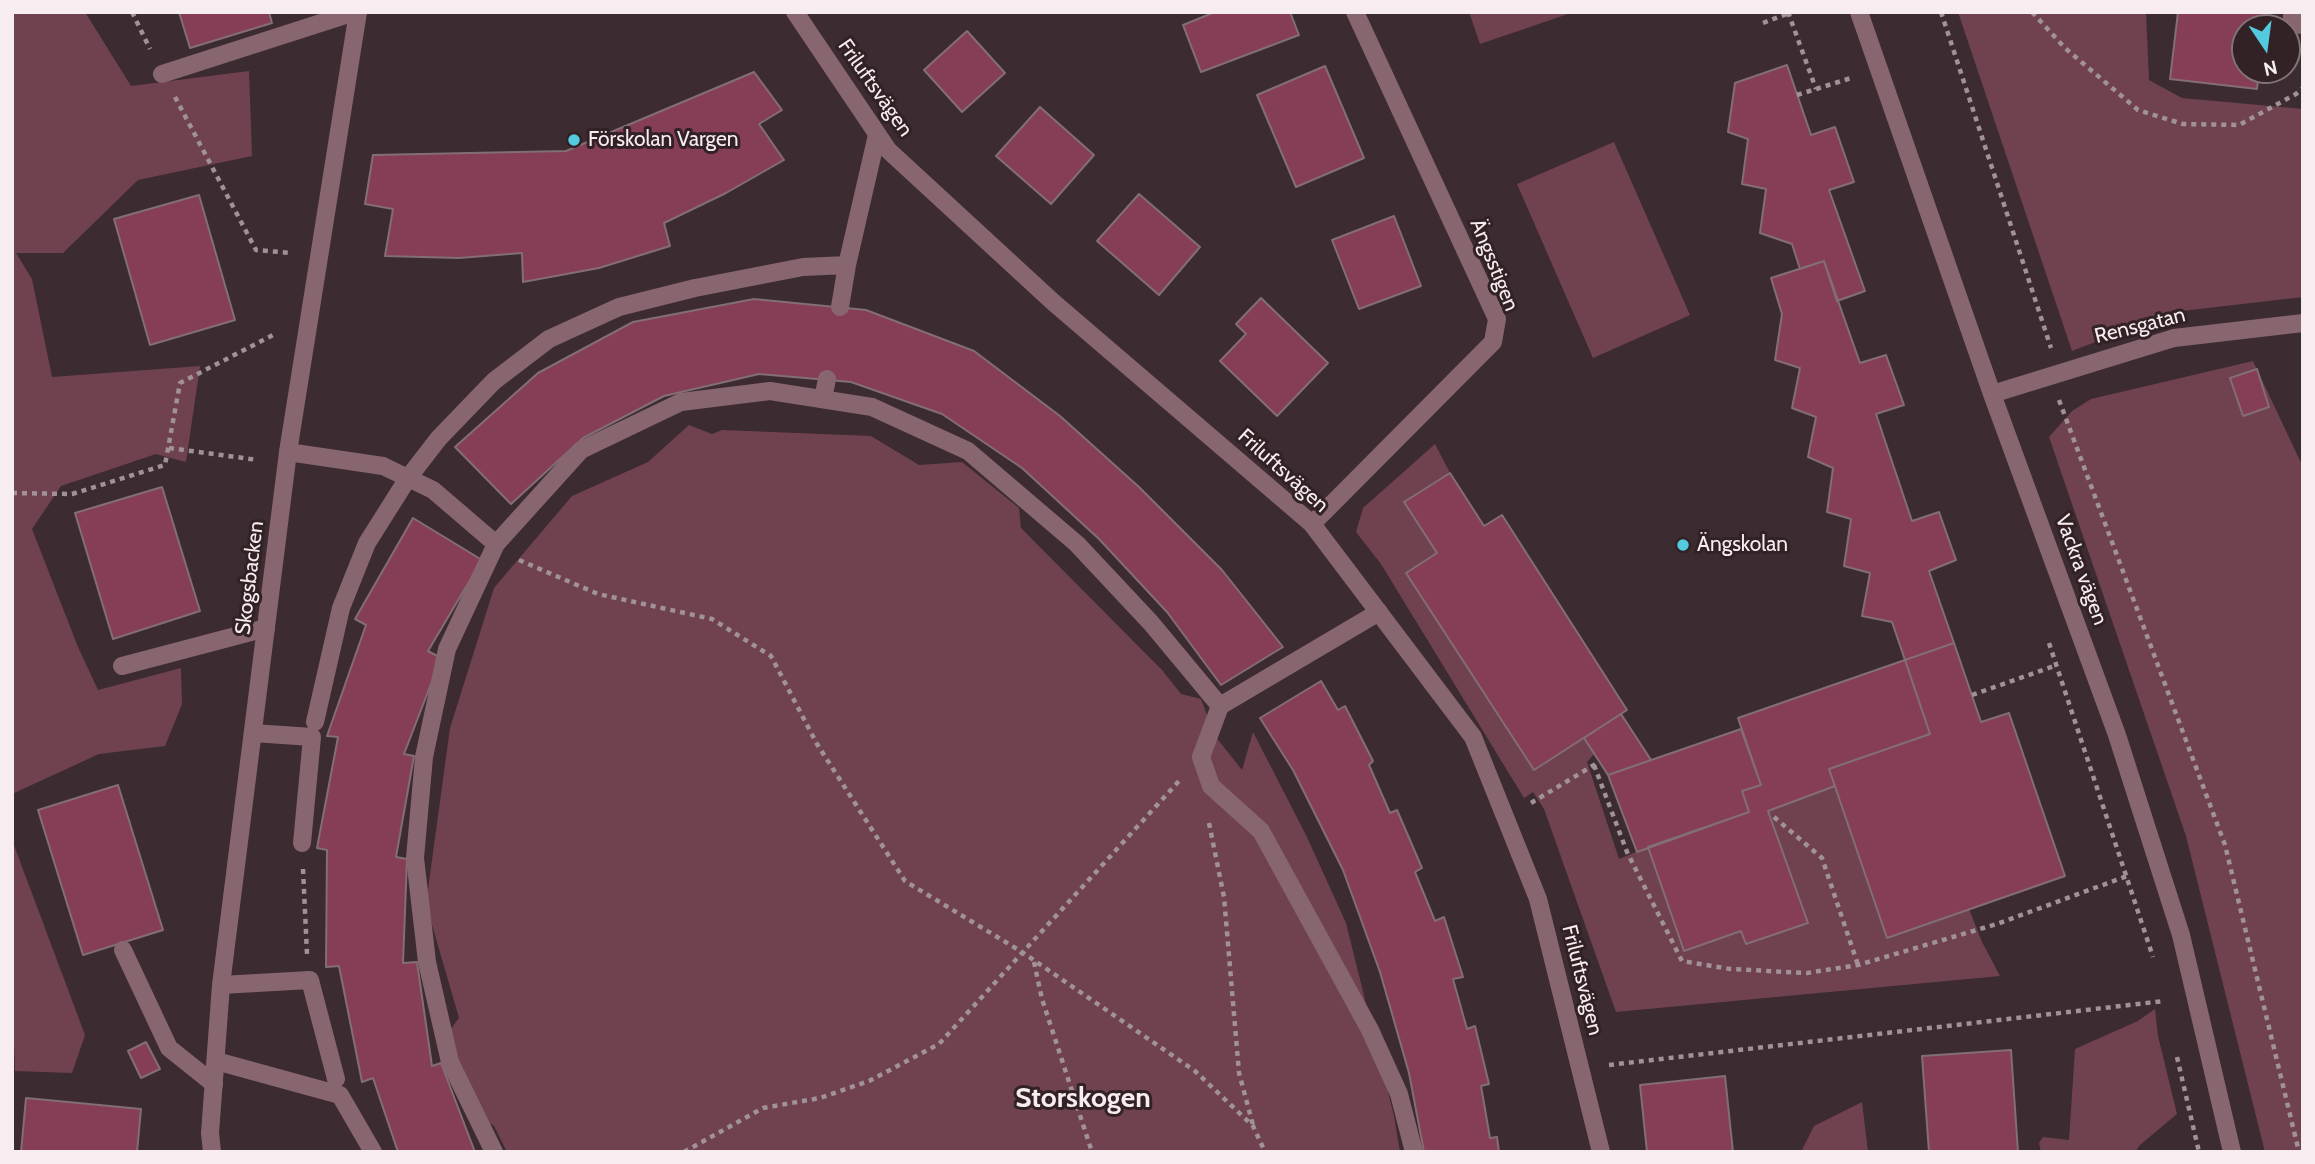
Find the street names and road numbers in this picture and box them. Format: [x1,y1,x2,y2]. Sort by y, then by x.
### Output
street label: Friluftsvägen [832,34,918,142]
street label: Ängsstigen [1464,215,1524,315]
street label: Rensgatan [2092,303,2188,349]
street label: Friluftsvägen [1233,424,1333,518]
street label: Vackra vägen [2049,511,2113,629]
street label: Skogsbacken [231,520,269,636]
street label: Friluftsvägen [1556,922,1608,1038]

